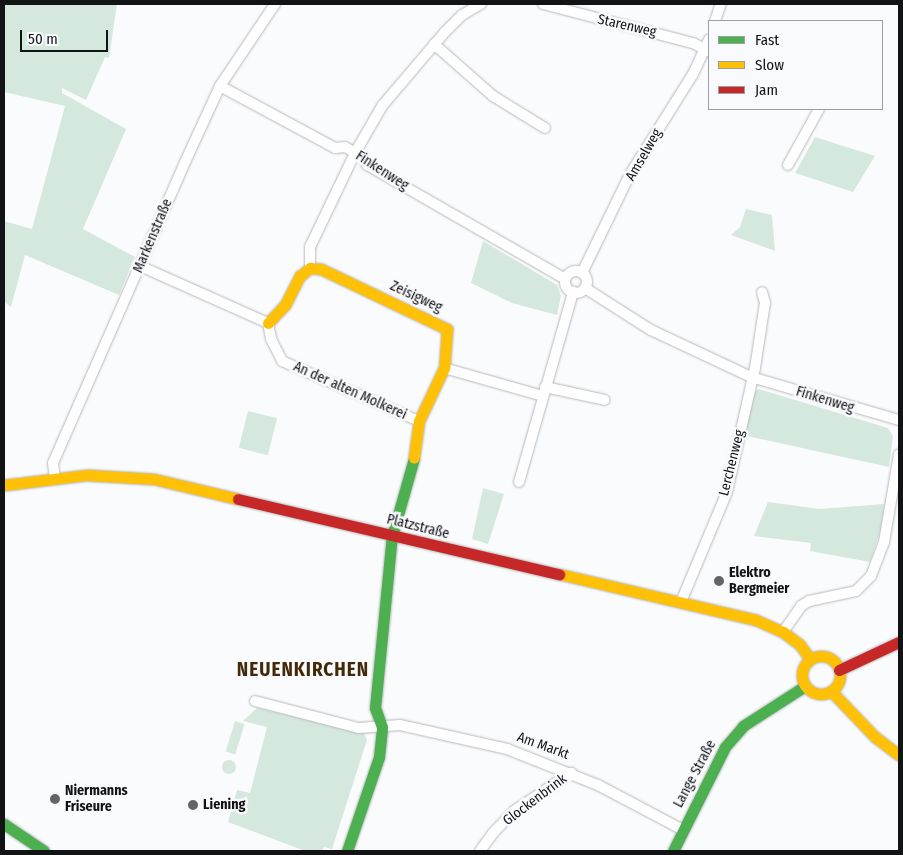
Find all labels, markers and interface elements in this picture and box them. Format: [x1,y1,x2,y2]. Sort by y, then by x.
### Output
street label: Starenweg [596,11,658,41]
scale bar [22,20,110,52]
legend [708,20,883,110]
text: 50 m [28,30,58,48]
text: Fast [755,31,779,49]
text: Slow [755,56,784,74]
text: Jam [755,81,778,99]
street label: Amselweg [622,126,666,184]
street label: Finkenweg [352,148,412,194]
street label: Markenstraße [130,197,176,275]
street label: Zeisigweg [387,278,445,316]
street label: An der alten Molkerei [291,358,409,424]
street label: Finkenweg [794,383,856,417]
street label: Lerchenweg [716,428,748,498]
street label: Platzstraße [385,511,451,543]
place label: Elektro Bergmeier [729,565,789,598]
marker: Elektro Bergmeier [713,575,725,587]
district label: NEUENKIRCHEN [235,659,371,681]
street label: Am Markt [515,729,571,763]
street label: Lange Straße [670,737,720,811]
street label: Glockenbrink [500,771,570,829]
place label: Niermanns Friseure [65,783,128,816]
marker: Niermanns Friseure [49,793,61,805]
place label: Liening [203,797,245,813]
marker: Liening [187,799,199,811]

